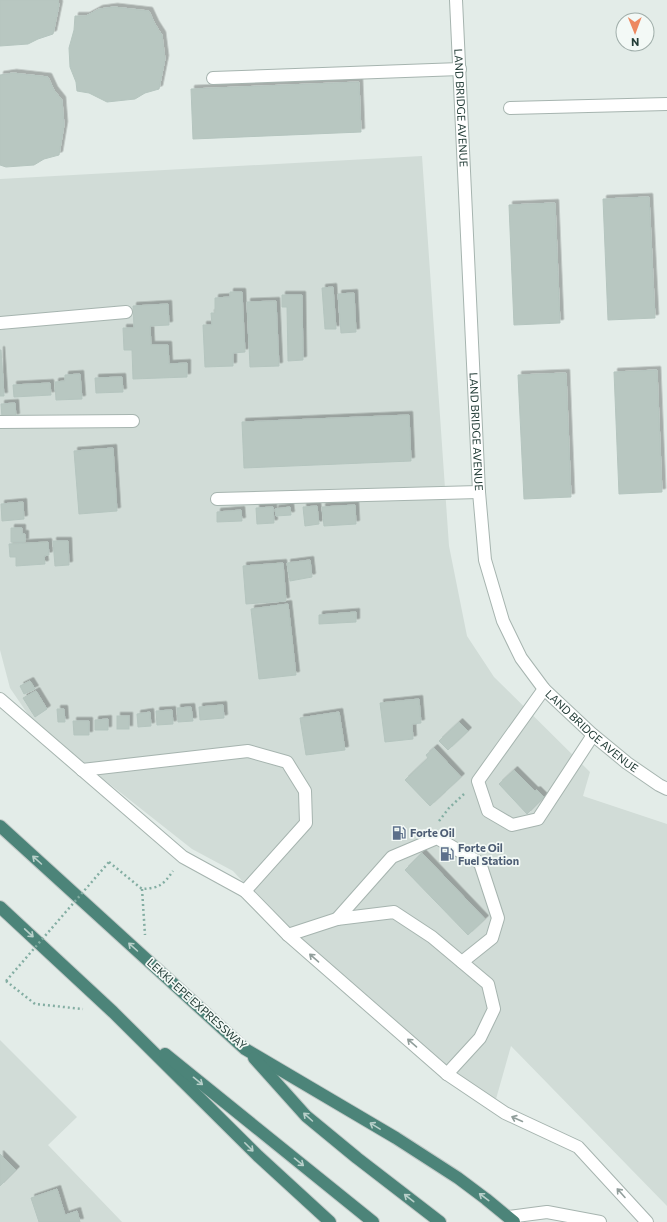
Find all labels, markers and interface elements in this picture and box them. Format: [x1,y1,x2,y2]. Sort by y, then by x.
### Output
north arrow [615,12,655,52]
text: N [631,36,639,49]
street label: LAND BRIDGE AVENUE [452,48,471,167]
street label: LAND BRIDGE AVENUE [467,372,486,491]
street label: LAND BRIDGE AVENUE [543,687,641,775]
fuel station icon: Forte Oil [391,825,407,841]
place label: Forte Oil [410,826,455,839]
place label: Forte Oil Fuel Station [458,841,519,867]
fuel station icon: Forte Oil Fuel Station [439,846,455,862]
one-way arrow [32,855,42,864]
one-way arrow [23,928,33,937]
one-way arrow [128,942,138,952]
one-way arrow [310,954,320,963]
street label: LEKKI-EPE EXPRESSWAY [145,956,250,1052]
one-way arrow [407,1039,418,1048]
one-way arrow [192,1076,203,1085]
one-way arrow [303,1112,313,1121]
one-way arrow [512,1115,524,1122]
one-way arrow [369,1121,381,1129]
one-way arrow [244,1142,254,1152]
one-way arrow [293,1158,304,1167]
one-way arrow [616,1188,626,1198]
one-way arrow [478,1193,489,1201]
one-way arrow [404,1194,415,1202]

